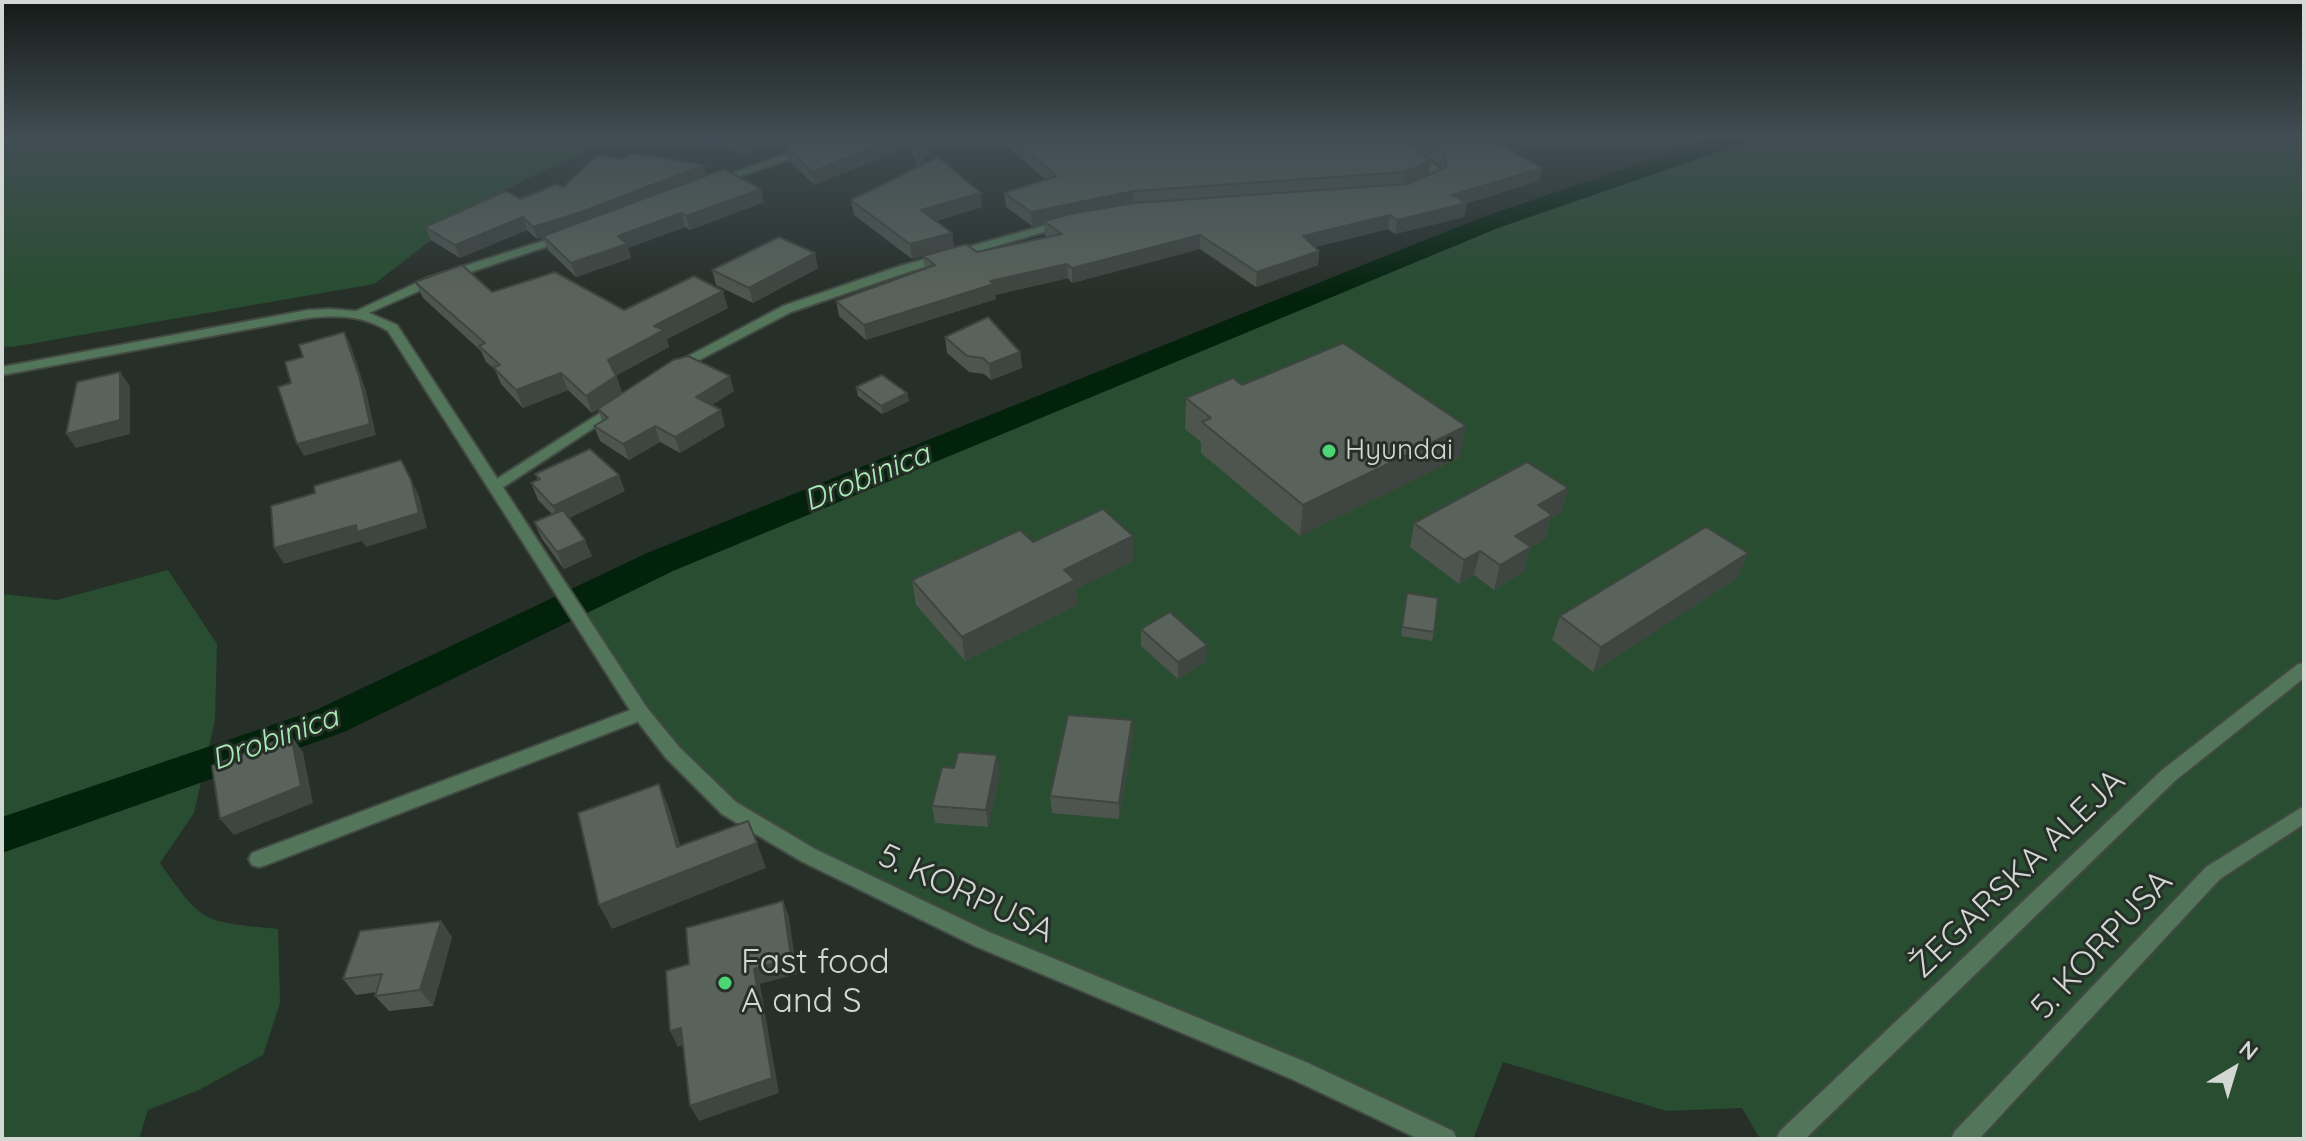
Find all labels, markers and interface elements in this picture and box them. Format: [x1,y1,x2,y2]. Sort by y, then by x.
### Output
place label: Hyundai [1345,434,1453,468]
water label: Drobinica [799,436,935,520]
marker: Hyundai [1320,442,1338,460]
water label: Drobinica [207,699,343,779]
street label: ŽEGARSKA ALEJA [1902,761,2134,987]
street label: 5. KORPUSA [872,836,1060,952]
street label: 5. KORPUSA [2023,862,2181,1028]
place label: Fast food A and S [741,943,890,1022]
marker: Fast food A and S [716,974,734,992]
north arrow [2194,1029,2274,1109]
text: N [2234,1034,2264,1066]

